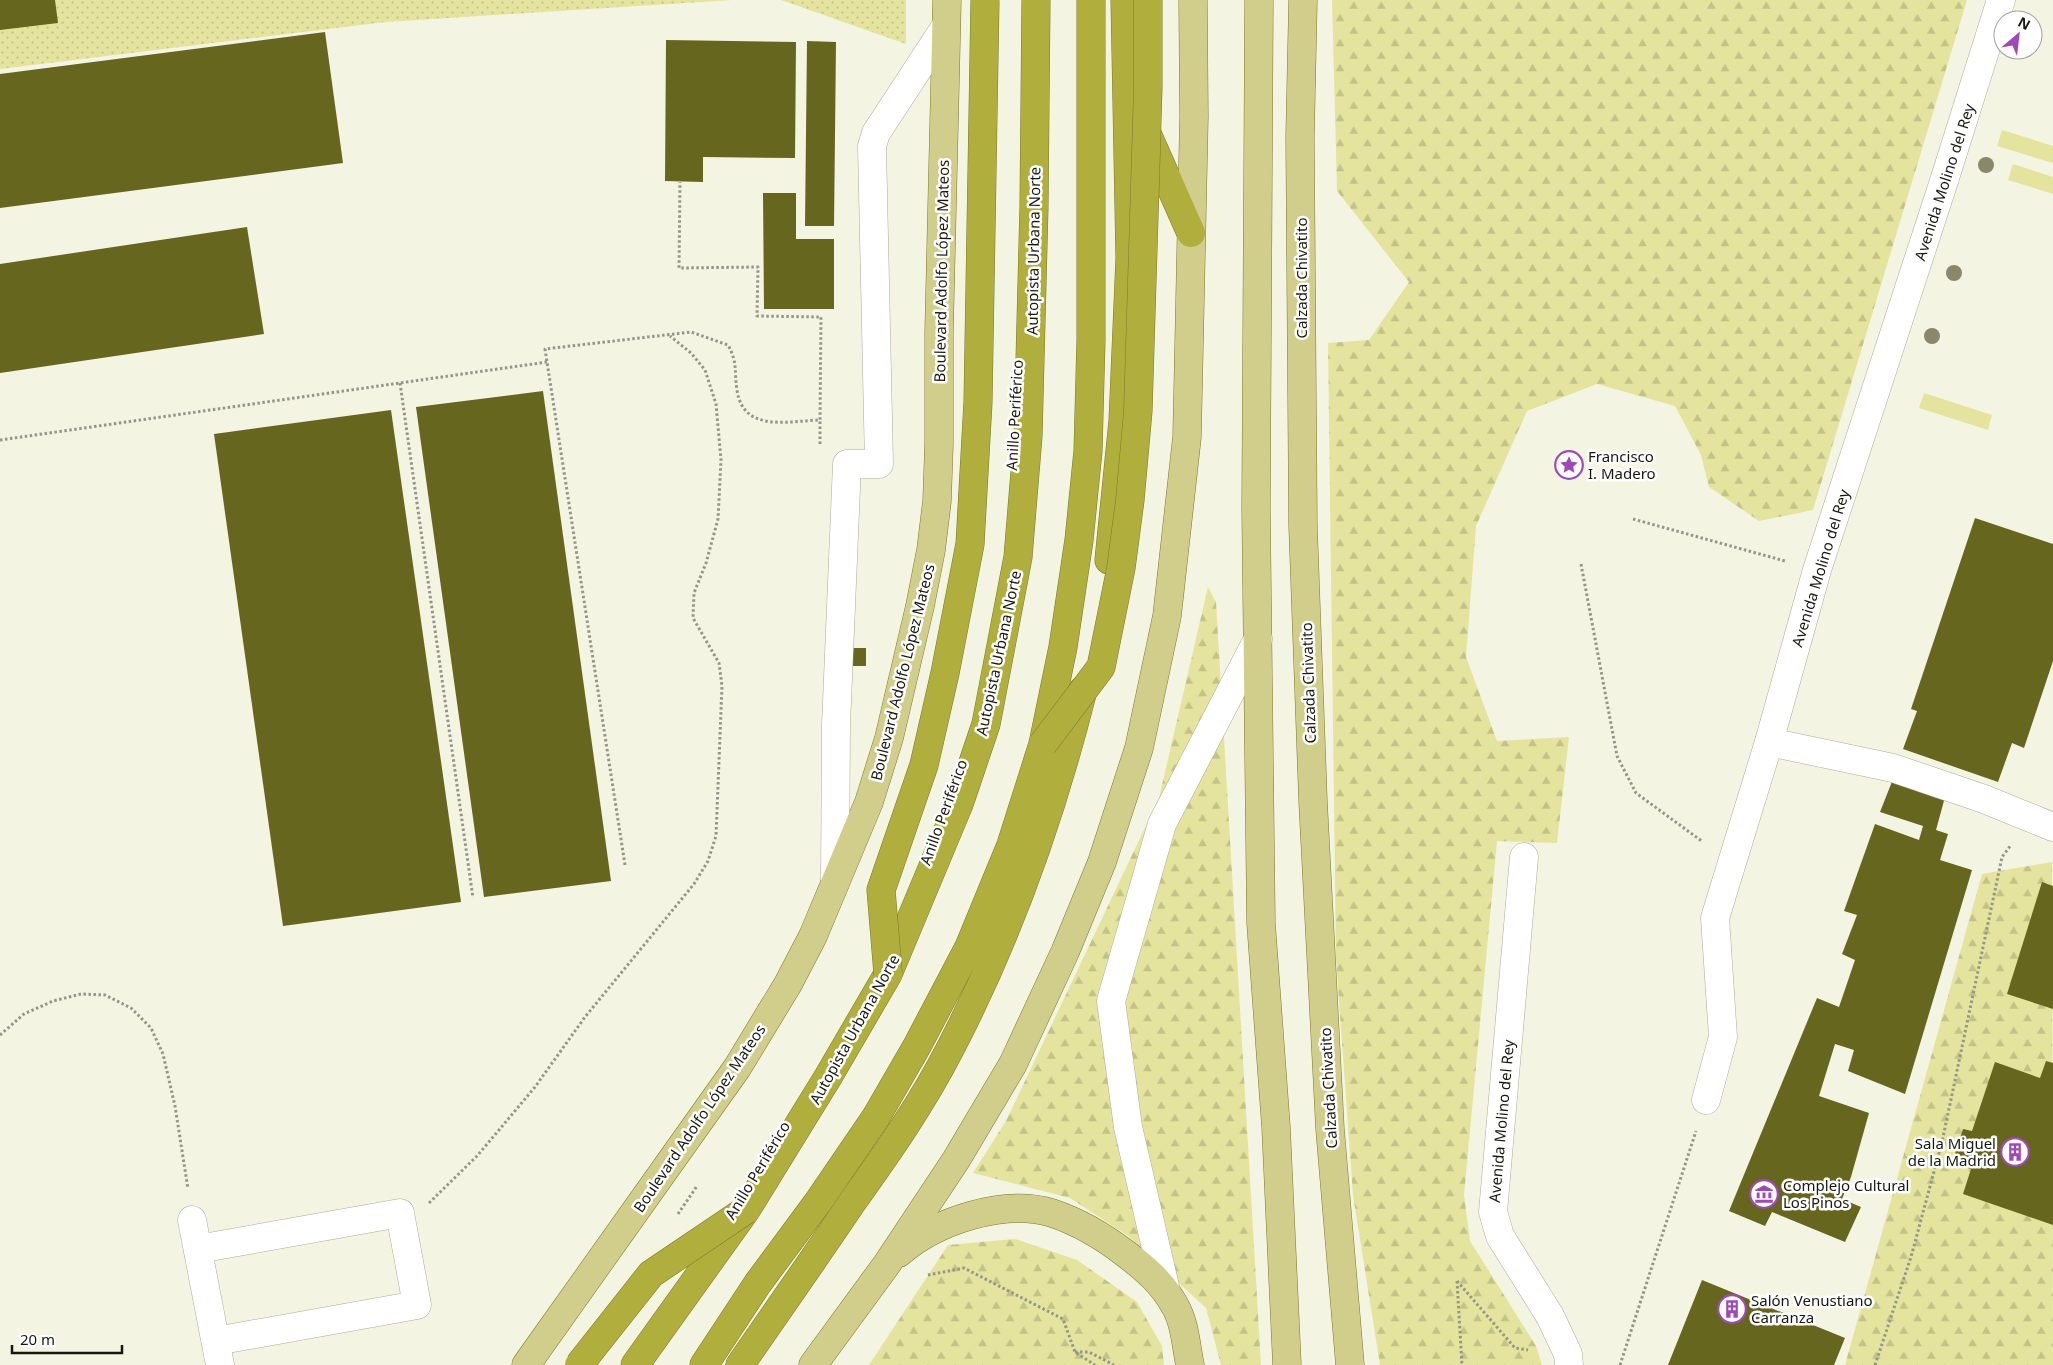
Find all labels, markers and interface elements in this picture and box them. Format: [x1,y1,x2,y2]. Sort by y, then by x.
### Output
north arrow [1993,10,2043,60]
text: N [2015,12,2034,34]
street label: Avenida Molino del Rey [1909,101,1979,263]
street label: Boulevard Adolfo López Mateos [929,160,953,382]
street label: Autopista Urbana Norte [1022,167,1044,335]
street label: Calzada Chivatito [1291,217,1311,339]
street label: Anillo Periférico [1001,359,1027,471]
place label: Francisco I. Madero [1588,446,1656,483]
place icon: Francisco I. Madero [1554,450,1584,480]
street label: Avenida Molino del Rey [1787,487,1854,649]
street label: Boulevard Adolfo López Mateos [865,562,939,782]
street label: Autopista Urbana Norte [971,569,1025,737]
street label: Calzada Chivatito [1296,622,1320,744]
street label: Anillo Periférico [915,756,971,868]
street label: Autopista Urbana Norte [804,951,904,1107]
street label: Boulevard Adolfo López Mateos [628,1020,770,1216]
street label: Calzada Chivatito [1315,1027,1341,1149]
street label: Avenida Molino del Rey [1484,1038,1518,1203]
street label: Anillo Periférico [720,1117,794,1223]
place label: Sala Miguel de la Madrid [1908,1133,1996,1170]
building icon: Sala Miguel de la Madrid [2000,1137,2030,1167]
place label: Complejo Cultural Los Pinos [1783,1175,1909,1212]
museum icon: Complejo Cultural Los Pinos [1749,1179,1779,1209]
place label: Salón Venustiano Carranza [1751,1290,1873,1327]
building icon: Salón Venustiano Carranza [1717,1294,1747,1324]
scale bar [12,1322,122,1354]
text: 20 m [20,1329,55,1349]

